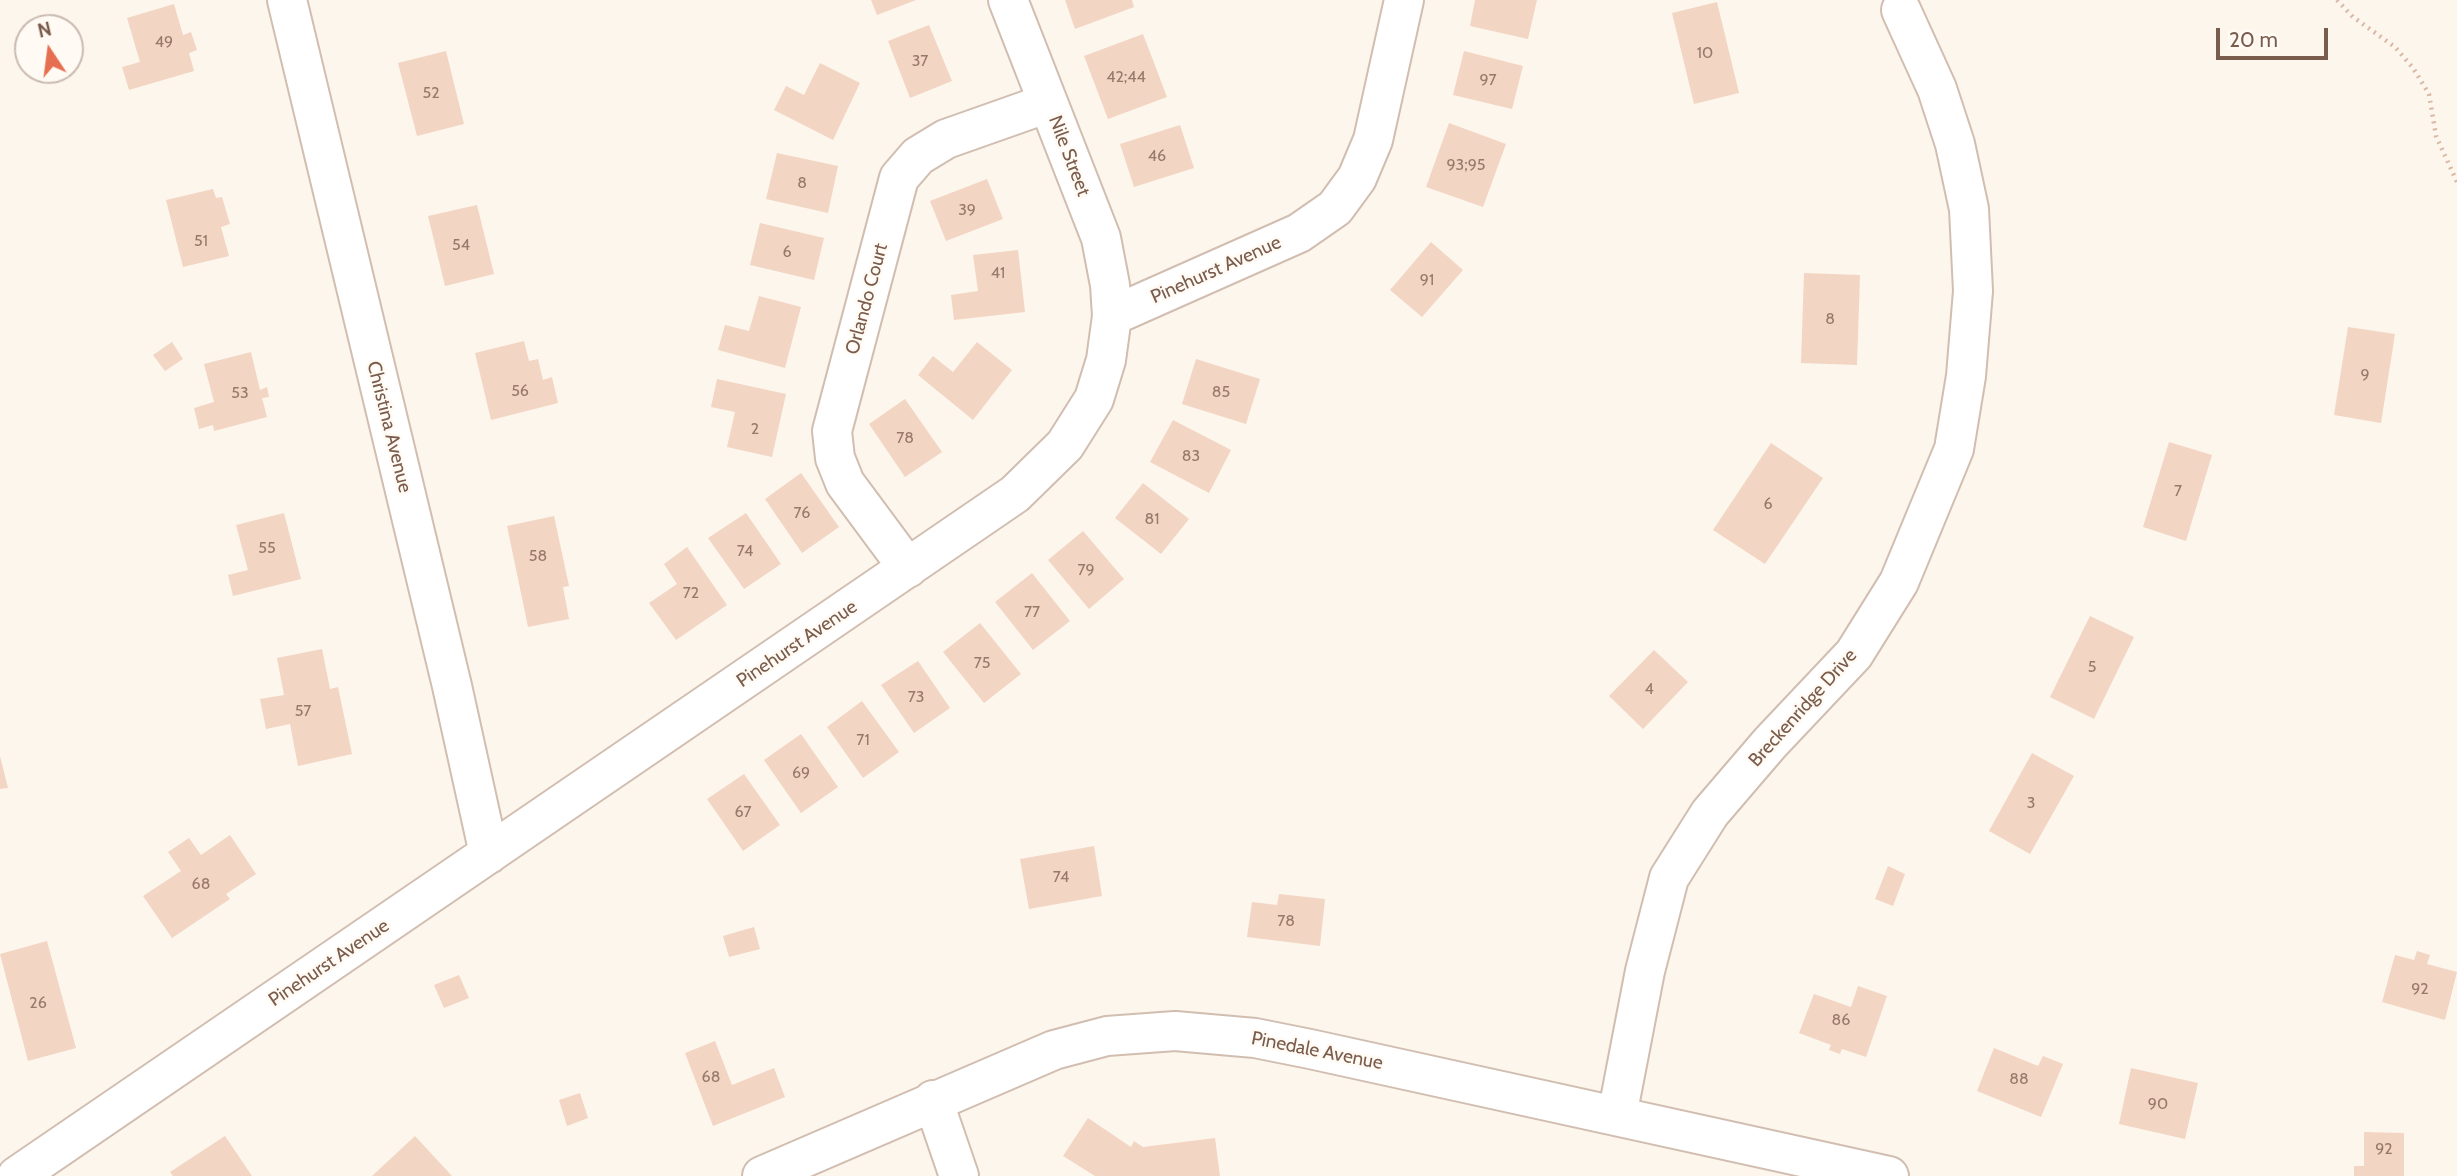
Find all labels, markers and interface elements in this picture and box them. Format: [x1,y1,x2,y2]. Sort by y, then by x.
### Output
north arrow [14,14,84,84]
scale bar [2219,14,2331,58]
text: N [35,17,54,43]
text: 20 m [2229,27,2278,52]
house number: 49 [155,32,173,52]
house number: 10 [1697,43,1713,63]
house number: 37 [912,51,928,71]
house number: 42;44 [1106,67,1146,87]
house number: 97 [1479,70,1497,90]
house number: 52 [422,83,440,103]
street label: Nile Street [1043,112,1095,200]
house number: 46 [1148,146,1166,166]
house number: 93;95 [1447,155,1485,175]
house number: 8 [797,173,807,193]
house number: 39 [958,200,976,220]
house number: 51 [194,231,208,251]
street label: Pinehurst Avenue [1147,231,1285,309]
house number: 54 [452,235,470,255]
street label: Orlando Court [841,241,893,357]
house number: 6 [782,242,792,262]
house number: 41 [991,263,1005,283]
house number: 91 [1420,270,1434,290]
house number: 8 [1825,309,1835,329]
street label: Christina Avenue [362,359,416,495]
house number: 9 [2360,365,2370,385]
house number: 56 [511,381,529,401]
house number: 85 [1212,382,1230,402]
house number: 53 [231,383,249,403]
house number: 2 [751,419,759,439]
house number: 78 [896,428,914,448]
house number: 83 [1182,446,1200,466]
house number: 7 [2174,481,2182,501]
house number: 6 [1763,494,1773,514]
house number: 76 [794,503,810,523]
house number: 81 [1145,509,1159,529]
house number: 55 [258,538,276,558]
house number: 74 [737,541,753,561]
house number: 58 [529,546,547,566]
house number: 79 [1077,560,1095,580]
house number: 72 [683,583,699,603]
street label: Pinehurst Avenue [733,595,861,693]
house number: 77 [1024,602,1040,622]
street label: Breckenridge Drive [1744,644,1862,772]
house number: 75 [974,653,990,673]
house number: 5 [2088,657,2096,677]
house number: 4 [1644,679,1654,699]
house number: 73 [908,687,924,707]
house number: 57 [295,701,311,721]
house number: 71 [856,730,870,750]
house number: 69 [792,763,810,783]
house number: 3 [2027,793,2035,813]
house number: 67 [734,802,752,822]
house number: 74 [1053,867,1069,887]
house number: 68 [192,874,210,894]
house number: 78 [1277,911,1295,931]
street label: Pinehurst Avenue [265,914,393,1012]
house number: 92 [2411,979,2429,999]
house number: 26 [29,993,47,1013]
house number: 86 [1832,1010,1850,1030]
street label: Pinedale Avenue [1249,1027,1385,1075]
house number: 68 [702,1067,720,1087]
house number: 88 [2009,1069,2029,1089]
house number: 90 [2148,1094,2168,1114]
house number: 92 [2375,1139,2393,1159]

